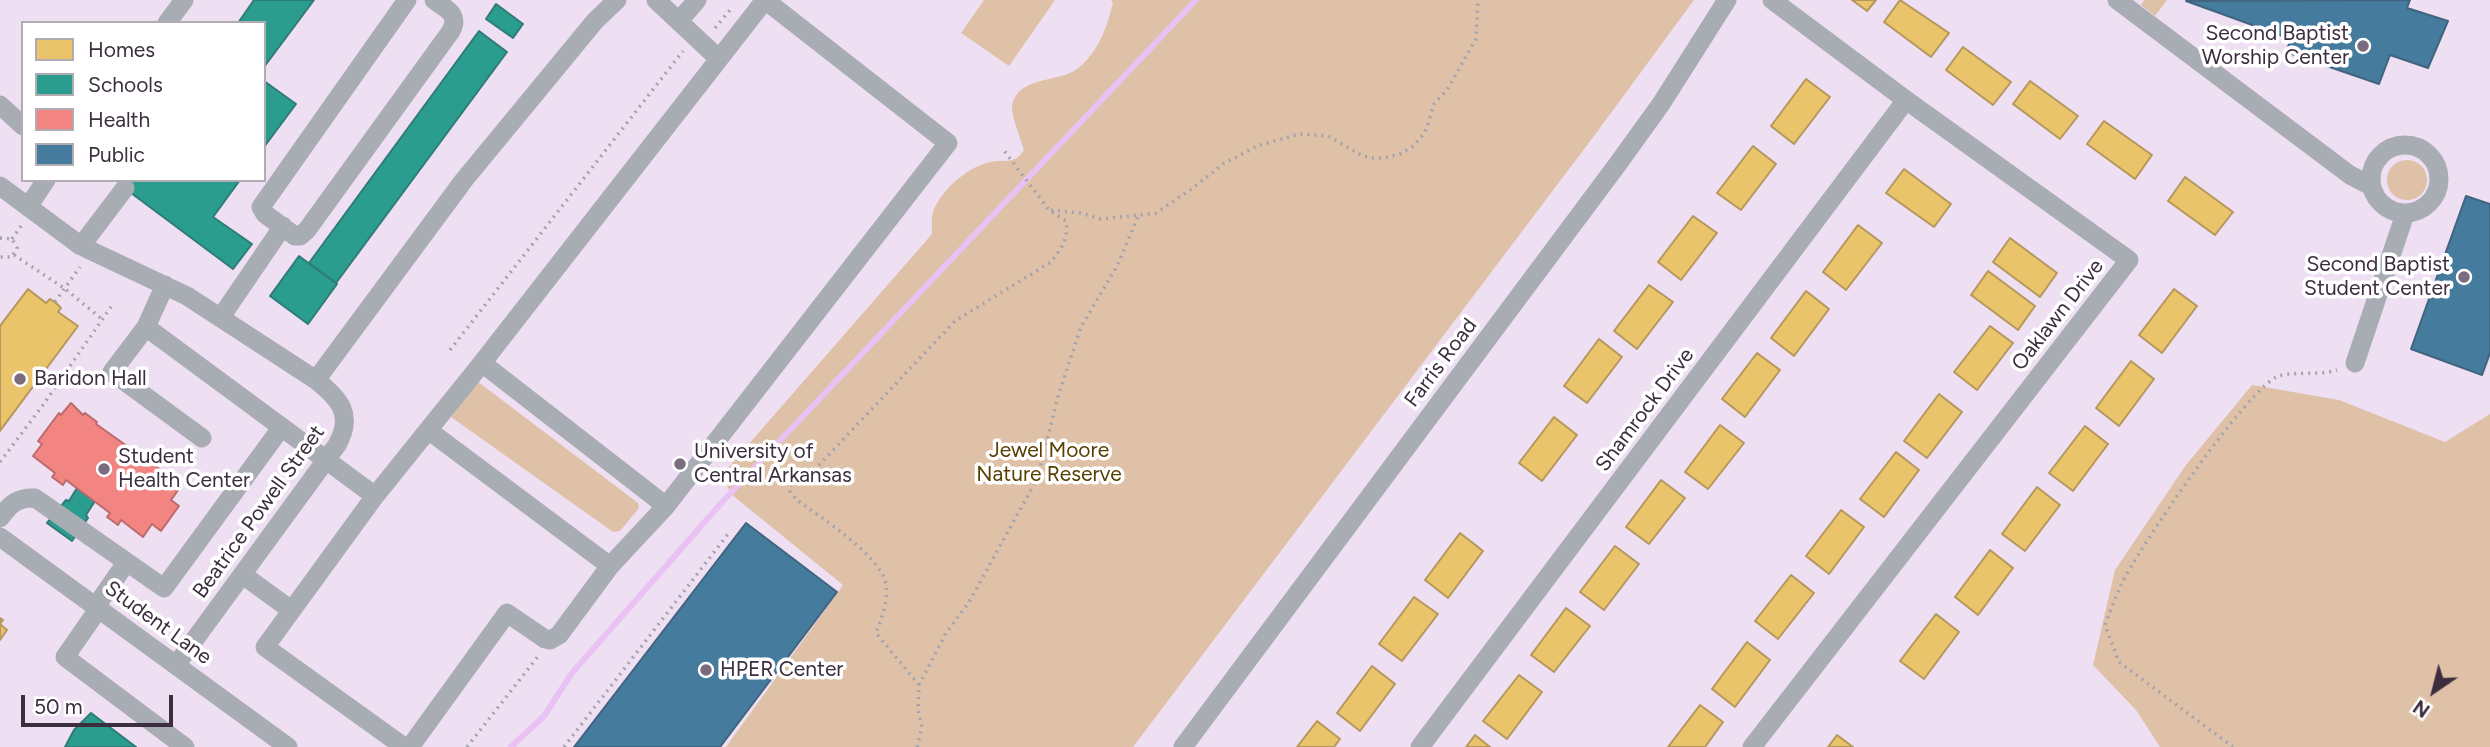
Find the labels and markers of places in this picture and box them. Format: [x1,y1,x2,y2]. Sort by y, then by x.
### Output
place label: Second Baptist Worship Center [2202,21,2349,71]
marker: Second Baptist Worship Center [2355,38,2371,54]
place label: Second Baptist Student Center [2304,252,2450,302]
marker: Second Baptist Student Center [2456,269,2472,285]
place label: Baridon Hall [34,366,147,392]
marker: Baridon Hall [12,371,28,387]
place label: University of Central Arkansas [694,439,852,489]
place label: Student Health Center [118,444,250,494]
marker: University of Central Arkansas [672,456,688,472]
marker: Student Health Center [96,461,112,477]
place label: HPER Center [720,657,843,683]
marker: HPER Center [698,662,714,678]

